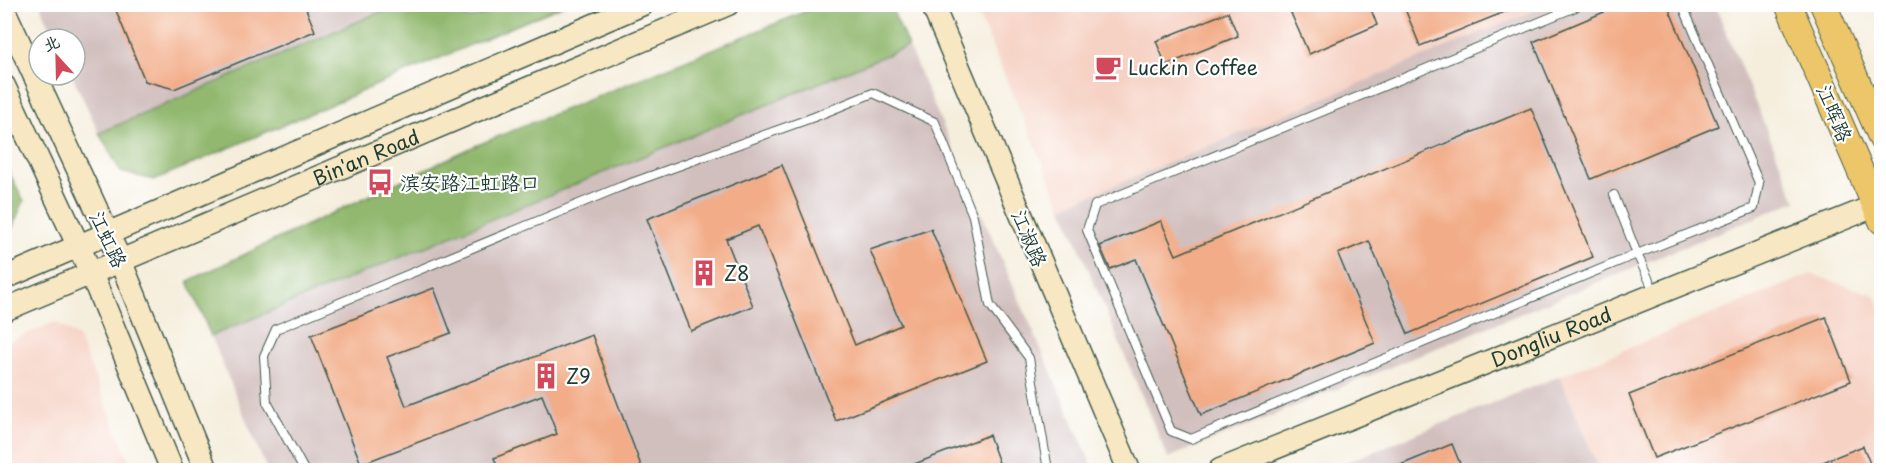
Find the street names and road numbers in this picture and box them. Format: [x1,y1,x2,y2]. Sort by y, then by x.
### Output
street label: 江晖路 [1809,80,1861,147]
street label: Bin'an Road [308,121,424,193]
street label: 江虹路 [83,205,136,273]
street label: 江淑路 [1004,205,1056,272]
street label: Dongliu Road [1486,299,1616,374]

